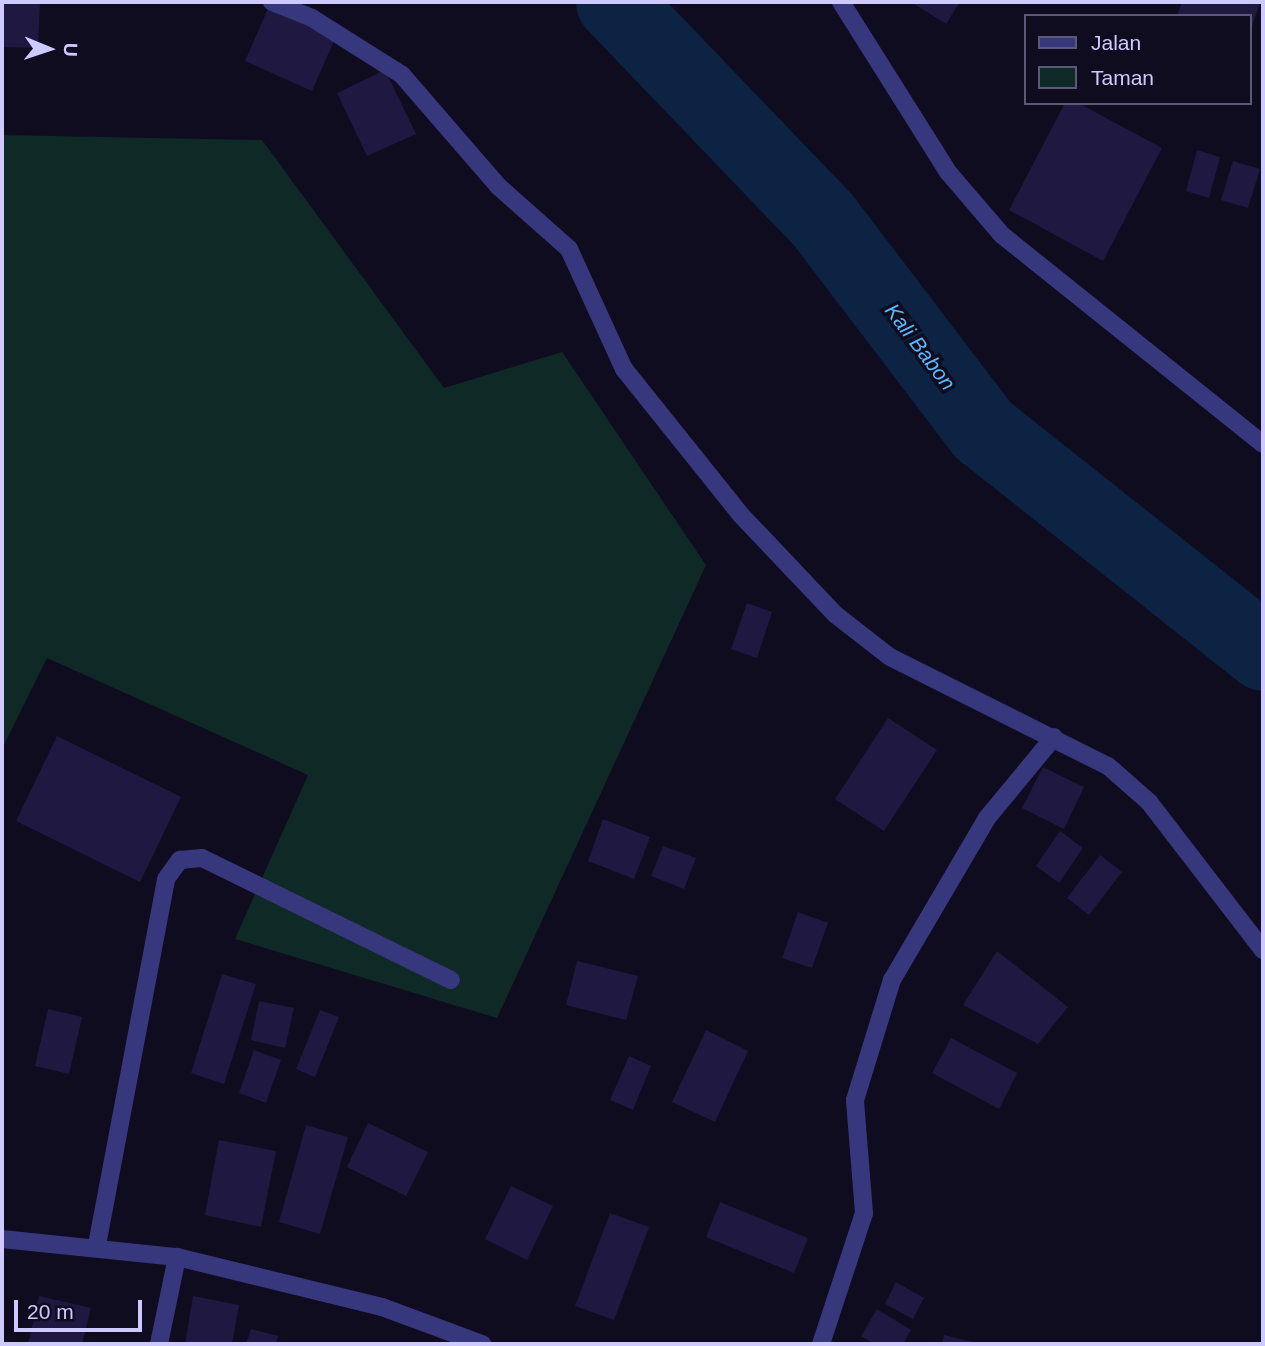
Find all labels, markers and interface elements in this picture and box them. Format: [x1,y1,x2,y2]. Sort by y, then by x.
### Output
north arrow [14,14,84,84]
legend [1024,14,1251,105]
text: Jalan [1091,31,1141,54]
text: U [60,43,81,57]
text: Taman [1091,66,1154,89]
water label: Kali Babon [879,299,961,395]
scale bar [18,1286,145,1330]
text: 20 m [27,1300,74,1323]

